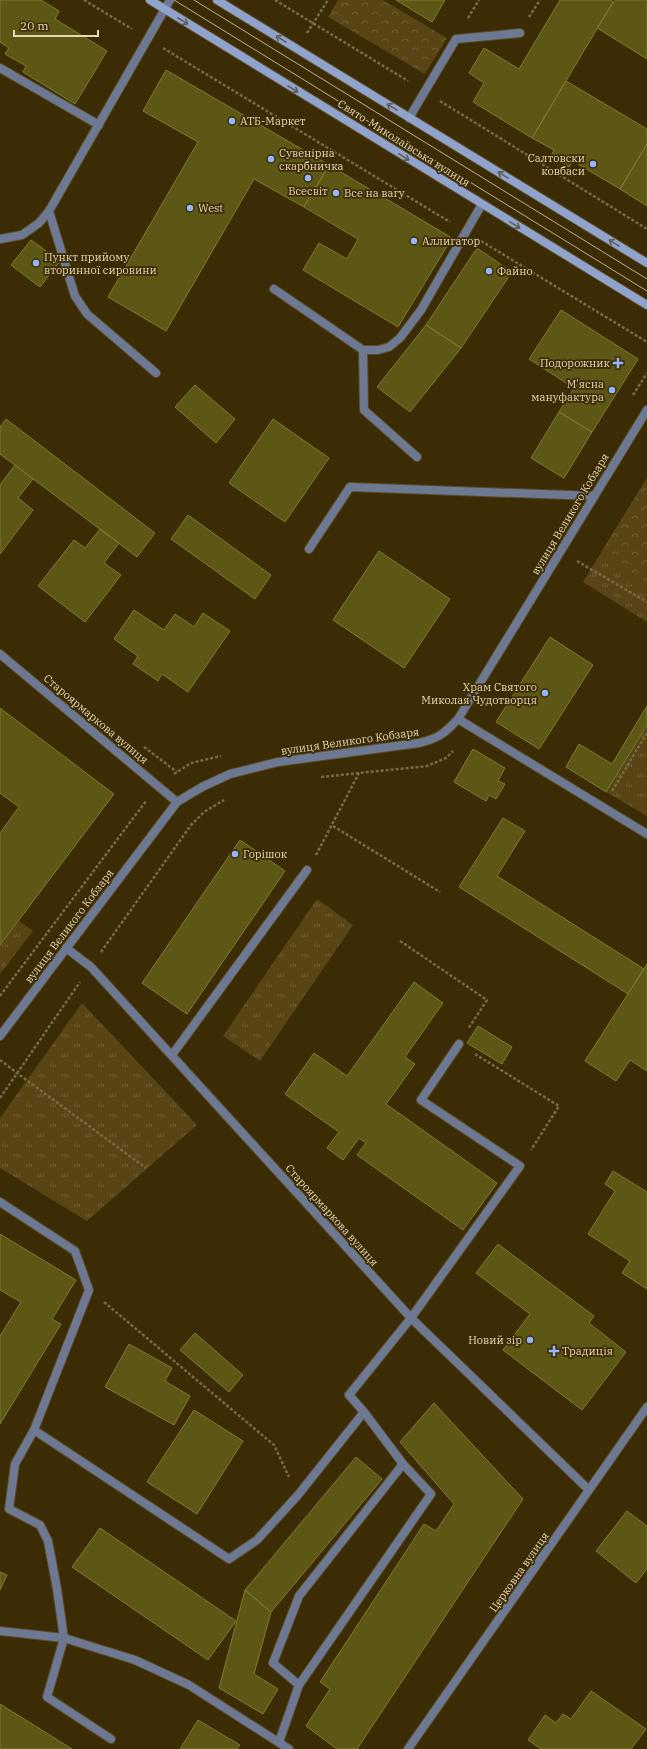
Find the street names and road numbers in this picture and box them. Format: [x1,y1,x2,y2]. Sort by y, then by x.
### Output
street label: Свято-Миколаївська вулиця [335,96,473,190]
street label: вулиця Великого Кобзаря [528,451,612,577]
street label: Староярмаркова вулиця [41,671,151,767]
street label: вулиця Великого Кобзаря [280,724,420,758]
street label: вулиця Великого Кобзаря [21,866,117,986]
street label: Староярмаркова вулиця [283,1161,381,1269]
street label: Церковна вулиця [486,1529,552,1615]

